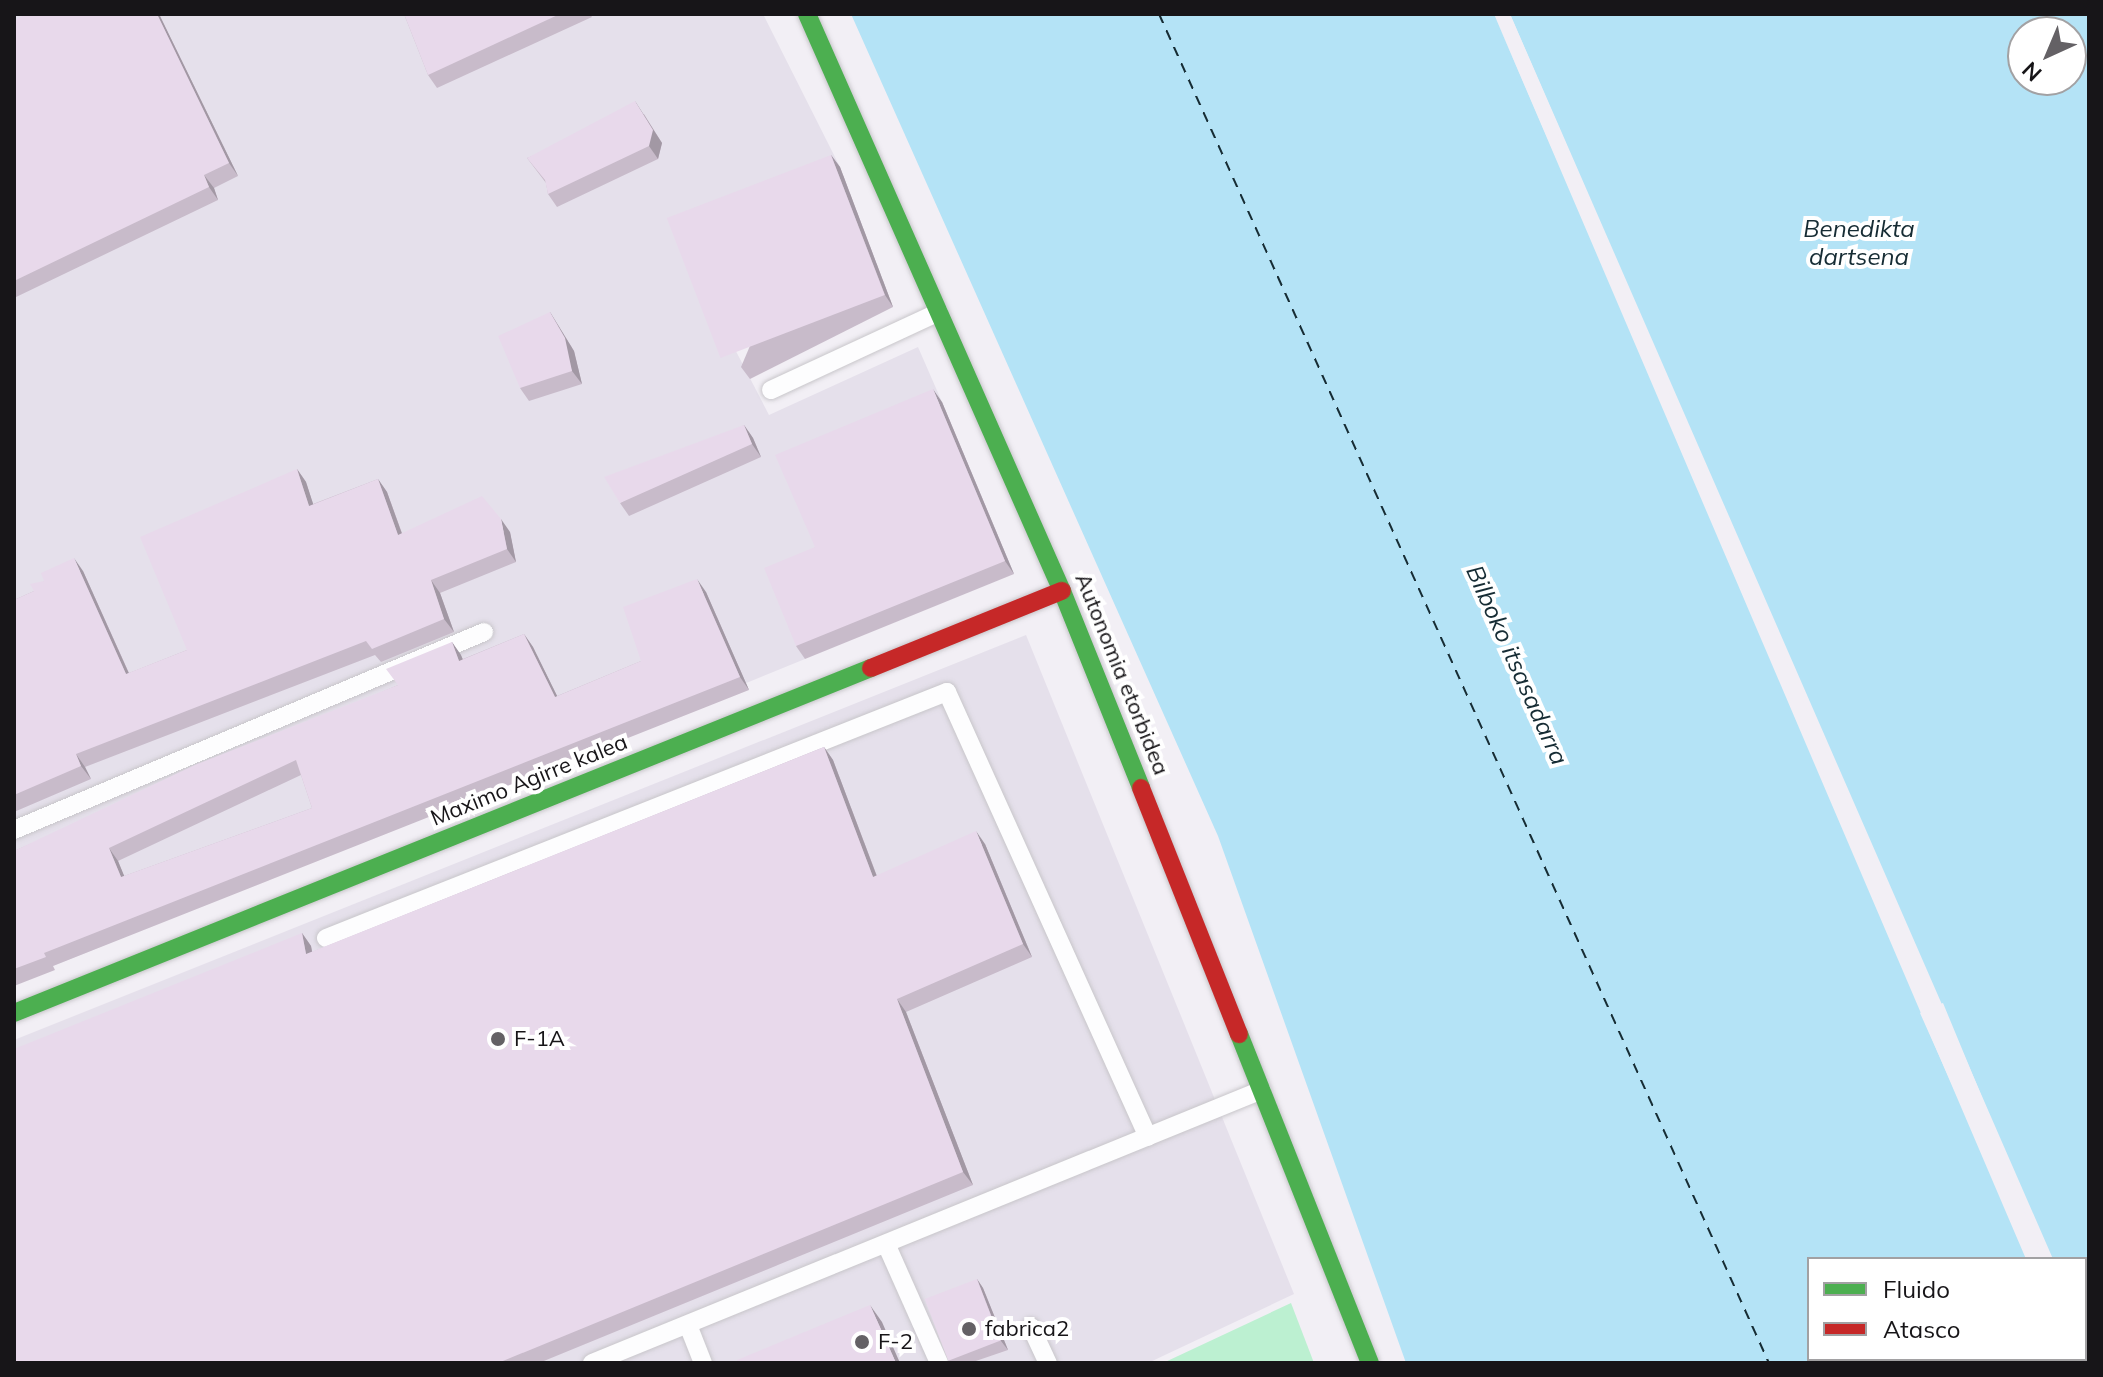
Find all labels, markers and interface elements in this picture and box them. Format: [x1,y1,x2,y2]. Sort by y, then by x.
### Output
north arrow [2007,16,2087,96]
text: N [2016,56,2047,88]
water label: Benedikta dartsena [1803,215,1915,271]
water label: Bilboko itsasadarra [1460,561,1574,769]
street label: Autonomia etorbidea [1070,569,1174,779]
street label: Maximo Agirre kalea [427,728,631,832]
place label: F-1A [514,1026,565,1052]
marker: F-1A [489,1030,507,1048]
legend [1807,1257,2087,1361]
text: Fluido [1883,1274,1950,1304]
text: Atasco [1883,1314,1960,1344]
place label: fabrica2 [985,1316,1069,1342]
marker: fabrica2 [960,1320,978,1338]
place label: F-2 [878,1329,913,1355]
marker: F-2 [853,1333,871,1351]

